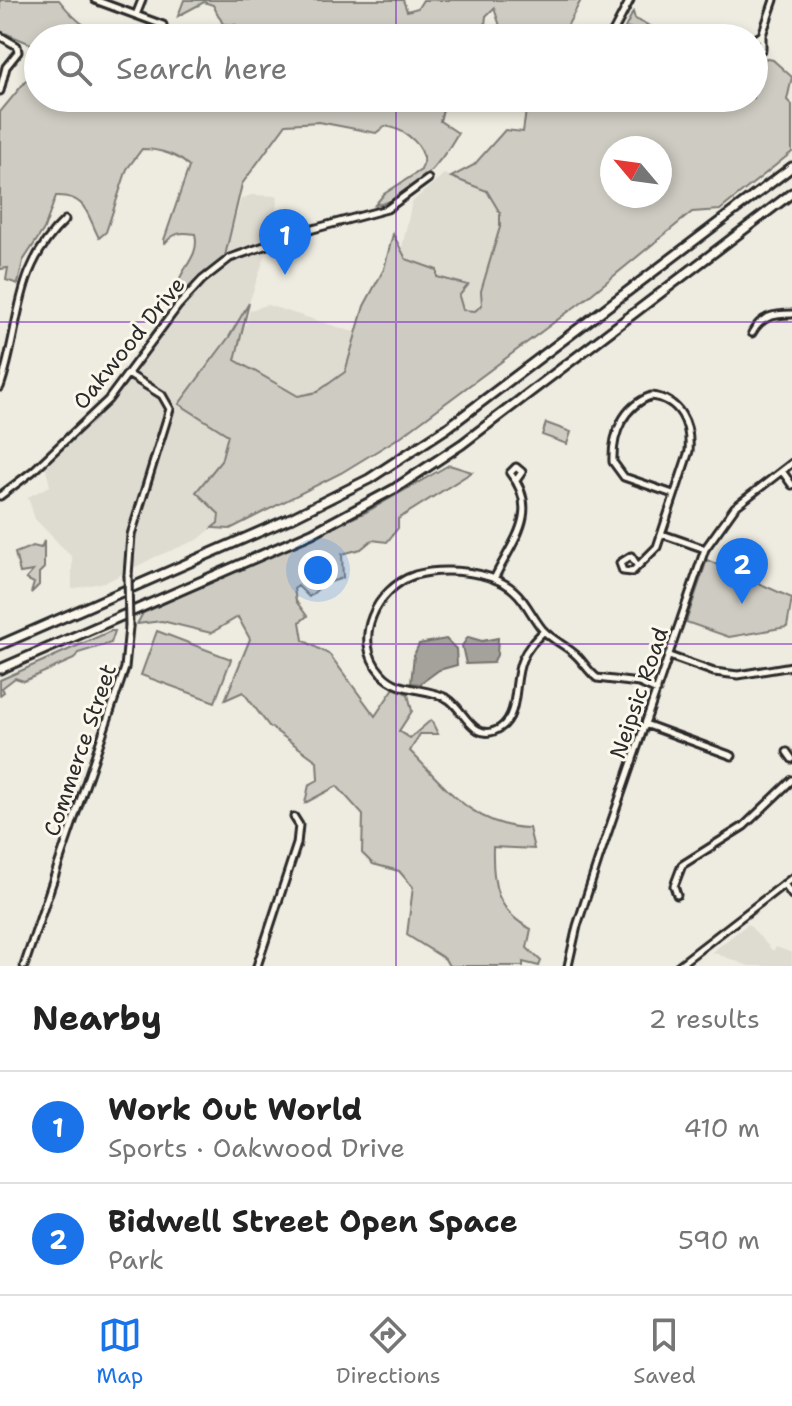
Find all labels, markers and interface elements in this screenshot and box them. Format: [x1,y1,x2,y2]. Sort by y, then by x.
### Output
search box [24,24,768,112]
icon: search [52,46,96,90]
text: Search here [116,48,287,89]
north arrow [600,136,672,208]
pin: 1 [259,209,311,275]
street label: Oakwood Drive [67,271,191,415]
pin: 2 [716,538,768,604]
your location [298,550,338,590]
street label: Neipsic Road [603,623,675,763]
street label: Commerce Street [37,660,123,840]
text: Nearby [32,995,162,1041]
text: 2 results [648,1001,760,1036]
text: Work Out World [108,1089,362,1130]
text: 1 [52,1110,64,1145]
text: 410 m [683,1110,760,1145]
text: Sports · Oakwood Drive [108,1130,405,1165]
text: Bidwell Street Open Space [108,1201,518,1242]
text: 2 [49,1222,67,1257]
text: 590 m [678,1222,760,1257]
text: Park [108,1242,164,1277]
tab: Map [96,1313,143,1390]
tab: Directions [336,1313,441,1390]
tab: Saved [633,1313,696,1390]

